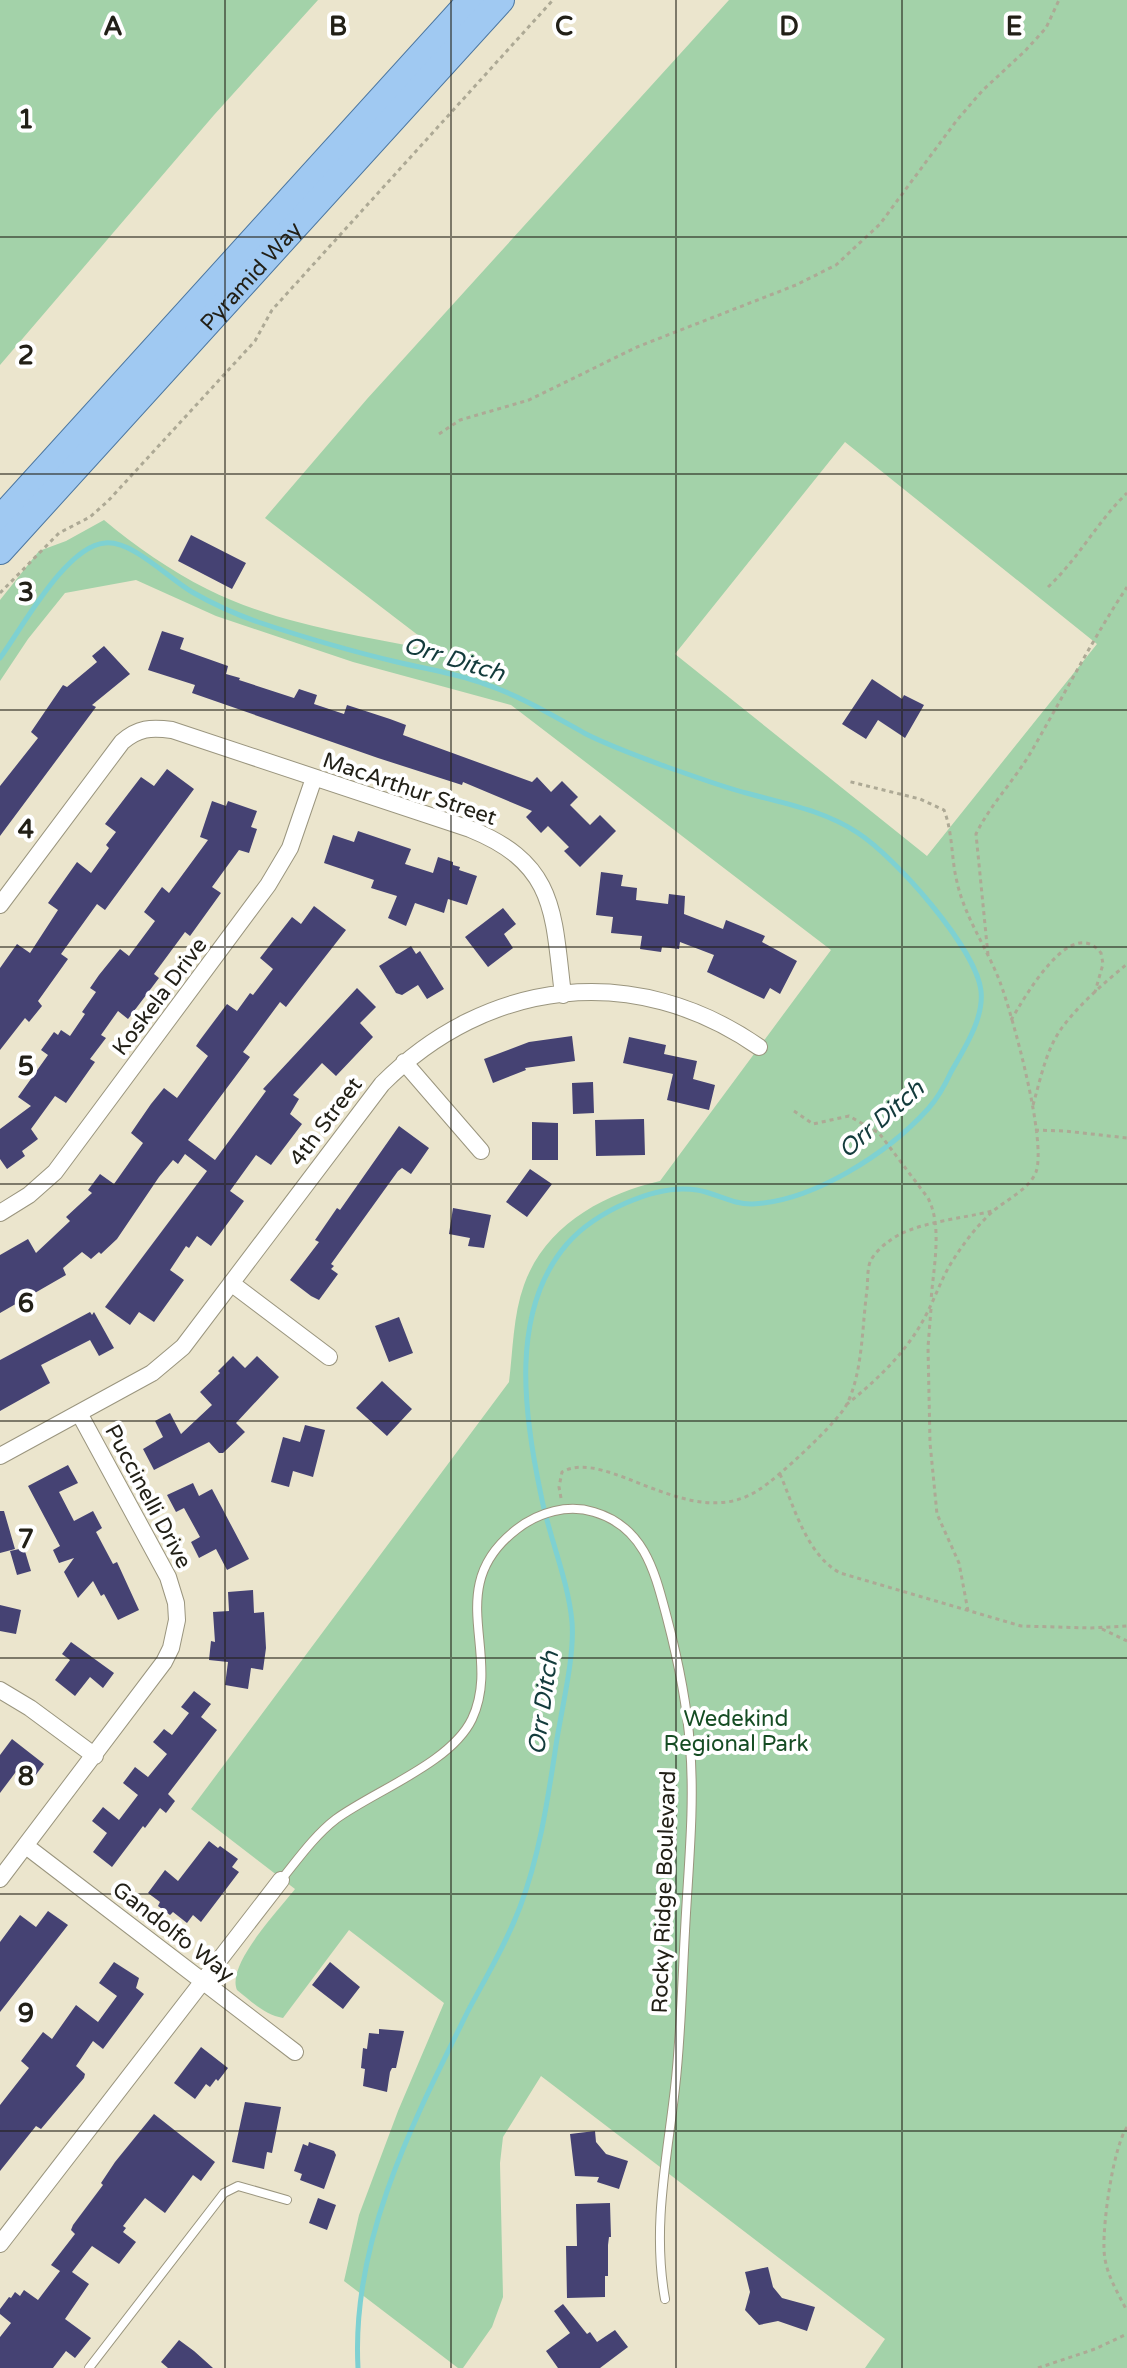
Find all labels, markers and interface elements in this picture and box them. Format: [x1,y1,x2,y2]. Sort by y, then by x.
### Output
text: A [103,11,123,42]
text: B [329,11,347,42]
text: C [555,11,573,42]
text: D [779,11,799,42]
text: E [1006,11,1022,42]
text: 1 [18,104,34,135]
street label: Pyramid Way [195,216,307,336]
text: 2 [18,340,34,371]
text: 3 [18,577,34,608]
water label: Orr Ditch [400,630,509,689]
street label: MacArthur Street [319,747,500,831]
text: 4 [18,814,34,845]
street label: Koskela Drive [107,933,213,1061]
text: 5 [18,1051,34,1082]
street label: 4th Street [284,1072,368,1171]
water label: Orr Ditch [833,1073,931,1164]
text: 6 [18,1288,34,1319]
street label: Puccinelli Drive [99,1420,197,1573]
text: 7 [18,1524,34,1555]
water label: Orr Ditch [522,1648,565,1757]
park label: Wedekind Regional Park [664,1706,808,1757]
text: 8 [18,1761,34,1792]
street label: Rocky Ridge Boulevard [647,1770,681,2014]
street label: Gandolfo Way [107,1876,240,1988]
text: 9 [18,1998,34,2029]

